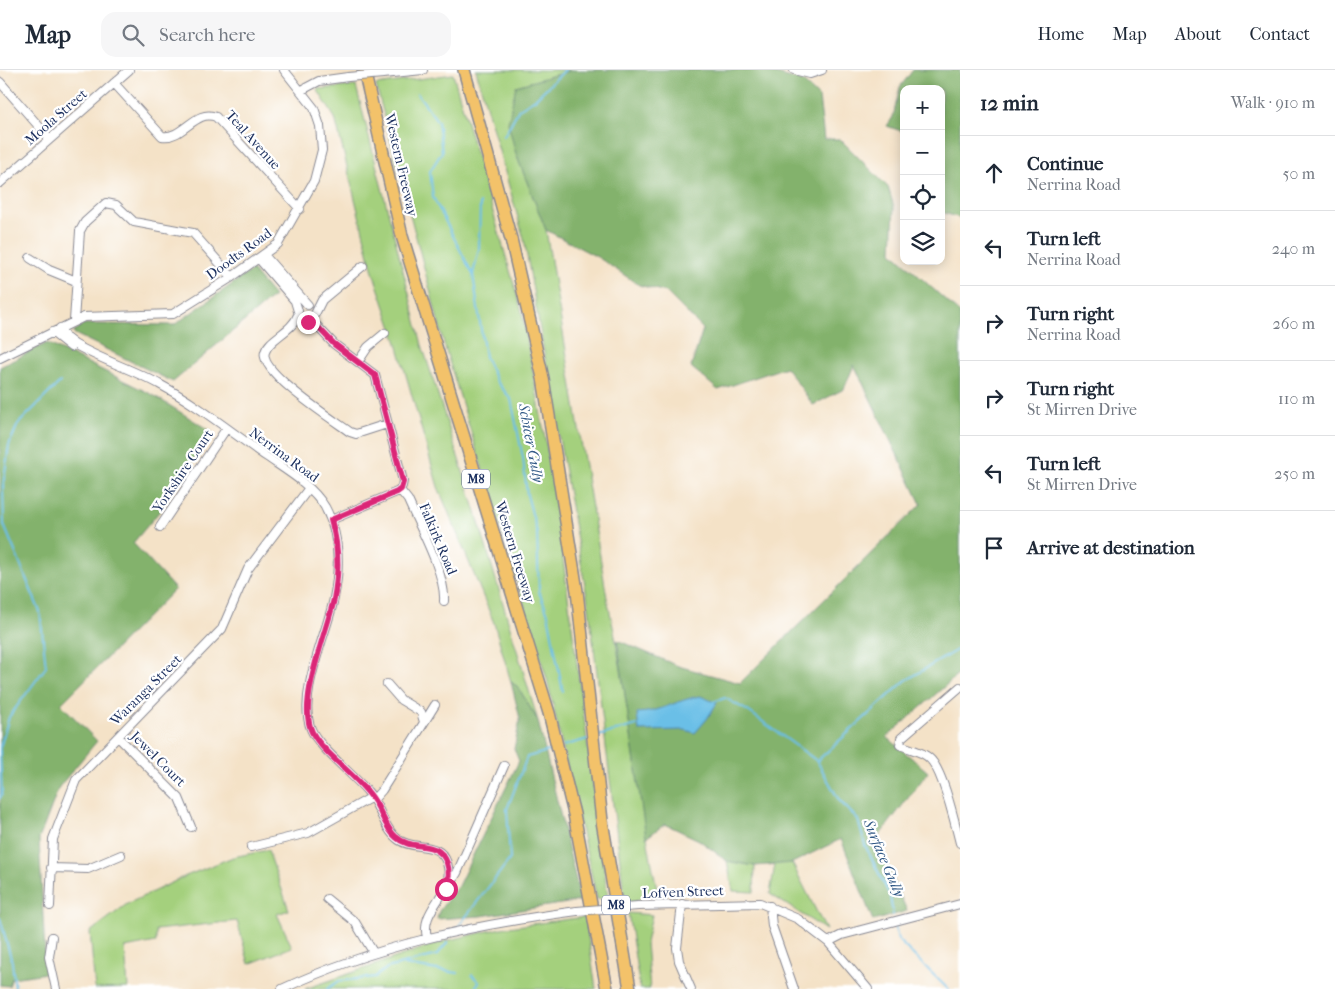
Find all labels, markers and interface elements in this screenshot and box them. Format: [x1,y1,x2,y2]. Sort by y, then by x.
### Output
search box [101,12,451,57]
text: Map [25,21,71,49]
icon: search [119,21,147,49]
text: Search here [159,24,255,46]
text: Home [1037,24,1084,45]
text: Map [1112,24,1147,45]
text: About [1175,24,1221,45]
text: Contact [1249,24,1310,45]
street label: Moola Street [21,85,91,149]
map controls [900,85,945,265]
button: + [900,85,945,130]
text: 12 min [980,91,1039,115]
text: Walk · 910 m [1231,93,1315,112]
street label: Teal Avenue [222,107,284,173]
street label: Western Freeway [381,111,421,219]
button: − [900,130,945,175]
text: Continue [1027,153,1103,175]
icon: ahead [980,159,1008,187]
text: 50 m [1283,164,1315,183]
button: locate [900,175,945,220]
text: Nerrina Road [1027,175,1121,194]
button: layers [900,220,945,265]
street label: Doodts Road [203,224,275,283]
text: Turn left [1027,228,1101,250]
icon: left [980,234,1008,262]
text: 240 m [1272,239,1315,258]
text: Nerrina Road [1027,250,1121,269]
text: Turn right [1027,303,1114,325]
icon: right [980,309,1008,337]
route end [297,311,320,334]
text: 260 m [1273,314,1315,333]
text: Nerrina Road [1027,325,1121,344]
text: Turn right [1027,378,1114,400]
icon: right [980,384,1008,412]
text: 110 m [1278,389,1315,408]
text: St Mirren Drive [1027,400,1137,419]
water label: Schicer Gully [514,401,548,485]
street label: Nerrina Road [246,424,323,486]
street label: Yorkshire Court [148,426,217,517]
text: Turn left [1027,453,1101,475]
icon: left [980,459,1008,487]
text: 250 m [1274,464,1315,483]
road number: M8 [462,469,490,488]
text: St Mirren Drive [1027,475,1137,494]
street label: Western Freeway [491,498,539,605]
street label: Falkirk Road [415,501,461,578]
icon: arrive [980,534,1008,562]
text: Arrive at destination [1027,537,1195,559]
street label: Waranga Street [106,651,185,730]
street label: Jewel Court [126,727,189,790]
water label: Surface Gully [859,816,909,900]
route start [435,878,458,901]
street label: Lofven Street [642,882,724,902]
road number: M8 [602,896,630,914]

